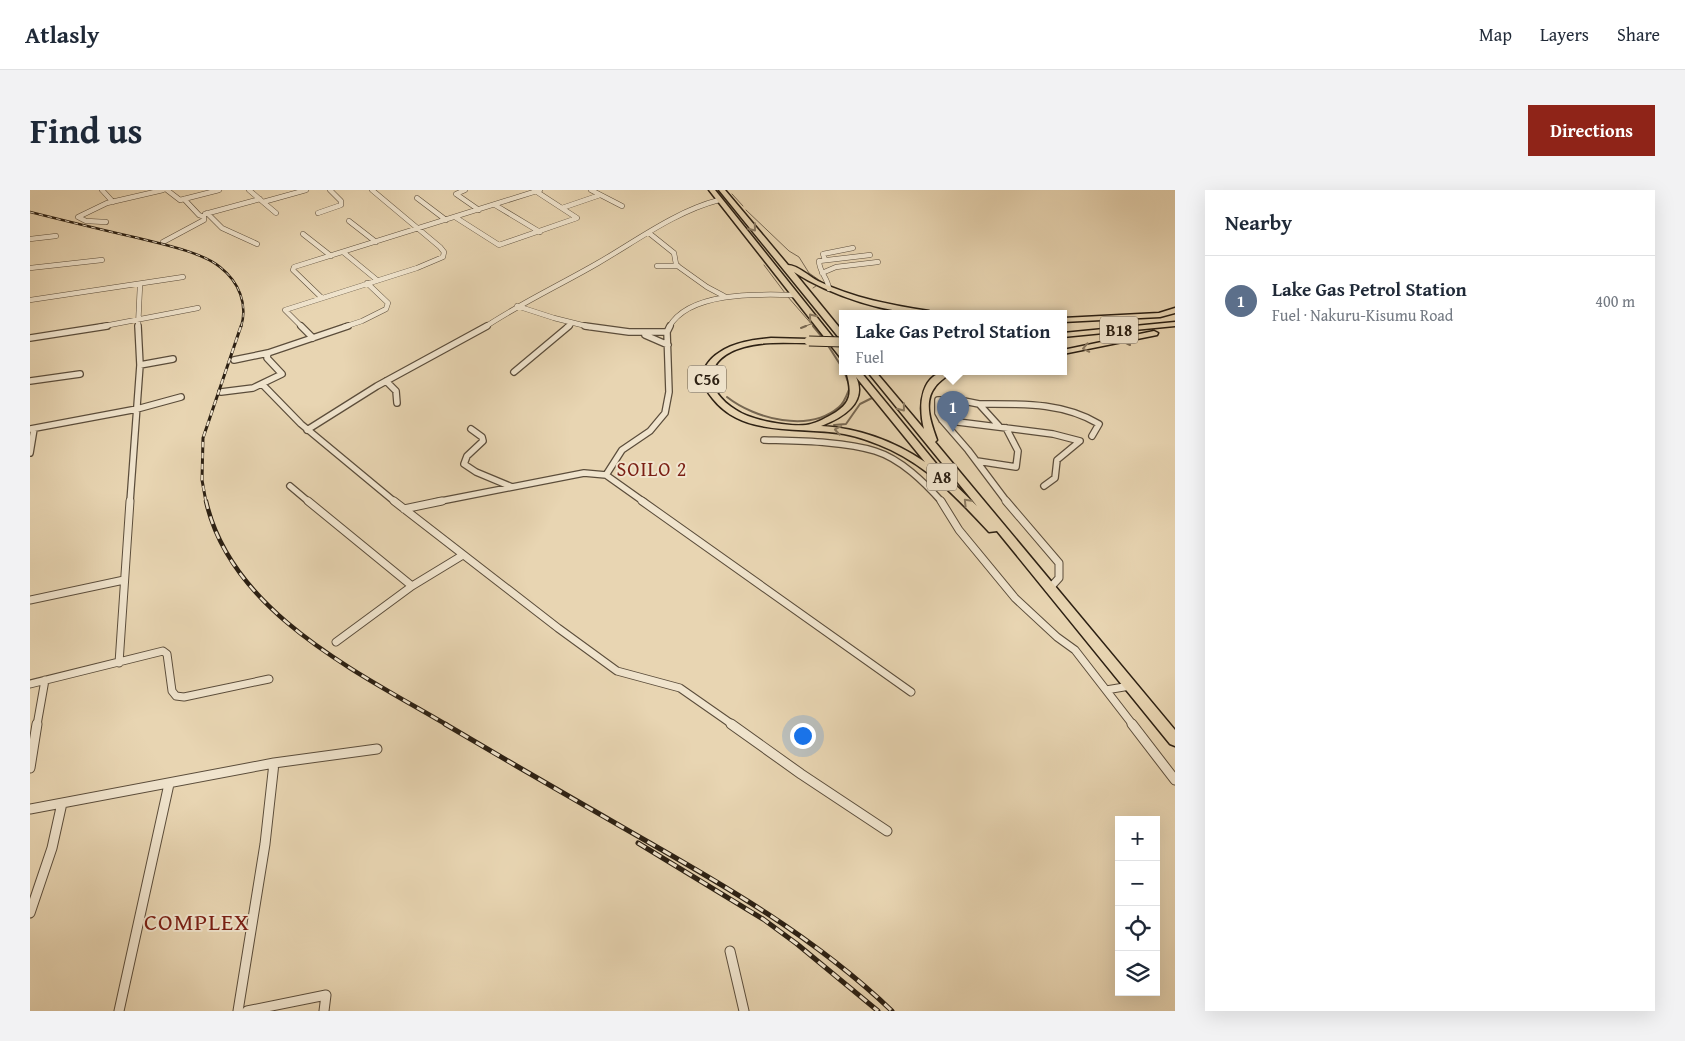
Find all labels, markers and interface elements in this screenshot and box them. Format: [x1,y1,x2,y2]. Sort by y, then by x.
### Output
text: Atlasly [25,17,99,52]
text: Map [1479,21,1512,48]
text: Layers [1540,21,1589,48]
text: Share [1617,21,1660,48]
text: Find us [30,105,143,156]
button: Directions [1528,105,1655,156]
text: Nearby [1225,207,1292,238]
one-way arrow [747,222,756,231]
text: Lake Gas Petrol Station [1272,275,1467,303]
text: 1 [1237,289,1245,313]
text: 400 m [1595,289,1635,313]
text: Fuel · Nakuru-Kisumu Road [1272,303,1453,327]
popup [839,310,1067,375]
one-way arrow [809,314,818,323]
road number: B18 [1100,316,1138,344]
text: Lake Gas Petrol Station [856,317,1050,345]
one-way arrow [1081,343,1090,353]
text: Fuel [856,345,884,369]
road number: C56 [688,365,726,392]
pin: 1 [937,391,969,432]
one-way arrow [897,402,905,411]
one-way arrow [834,426,843,436]
district label: SOILO 2 [617,454,688,483]
road number: A8 [927,464,957,490]
one-way arrow [964,499,973,508]
your location [790,723,816,749]
map controls [1115,816,1160,996]
button: + [1115,816,1160,861]
button: − [1115,861,1160,906]
district label: COMPLEX [144,904,250,939]
button: locate [1115,906,1160,951]
button: layers [1115,951,1160,996]

